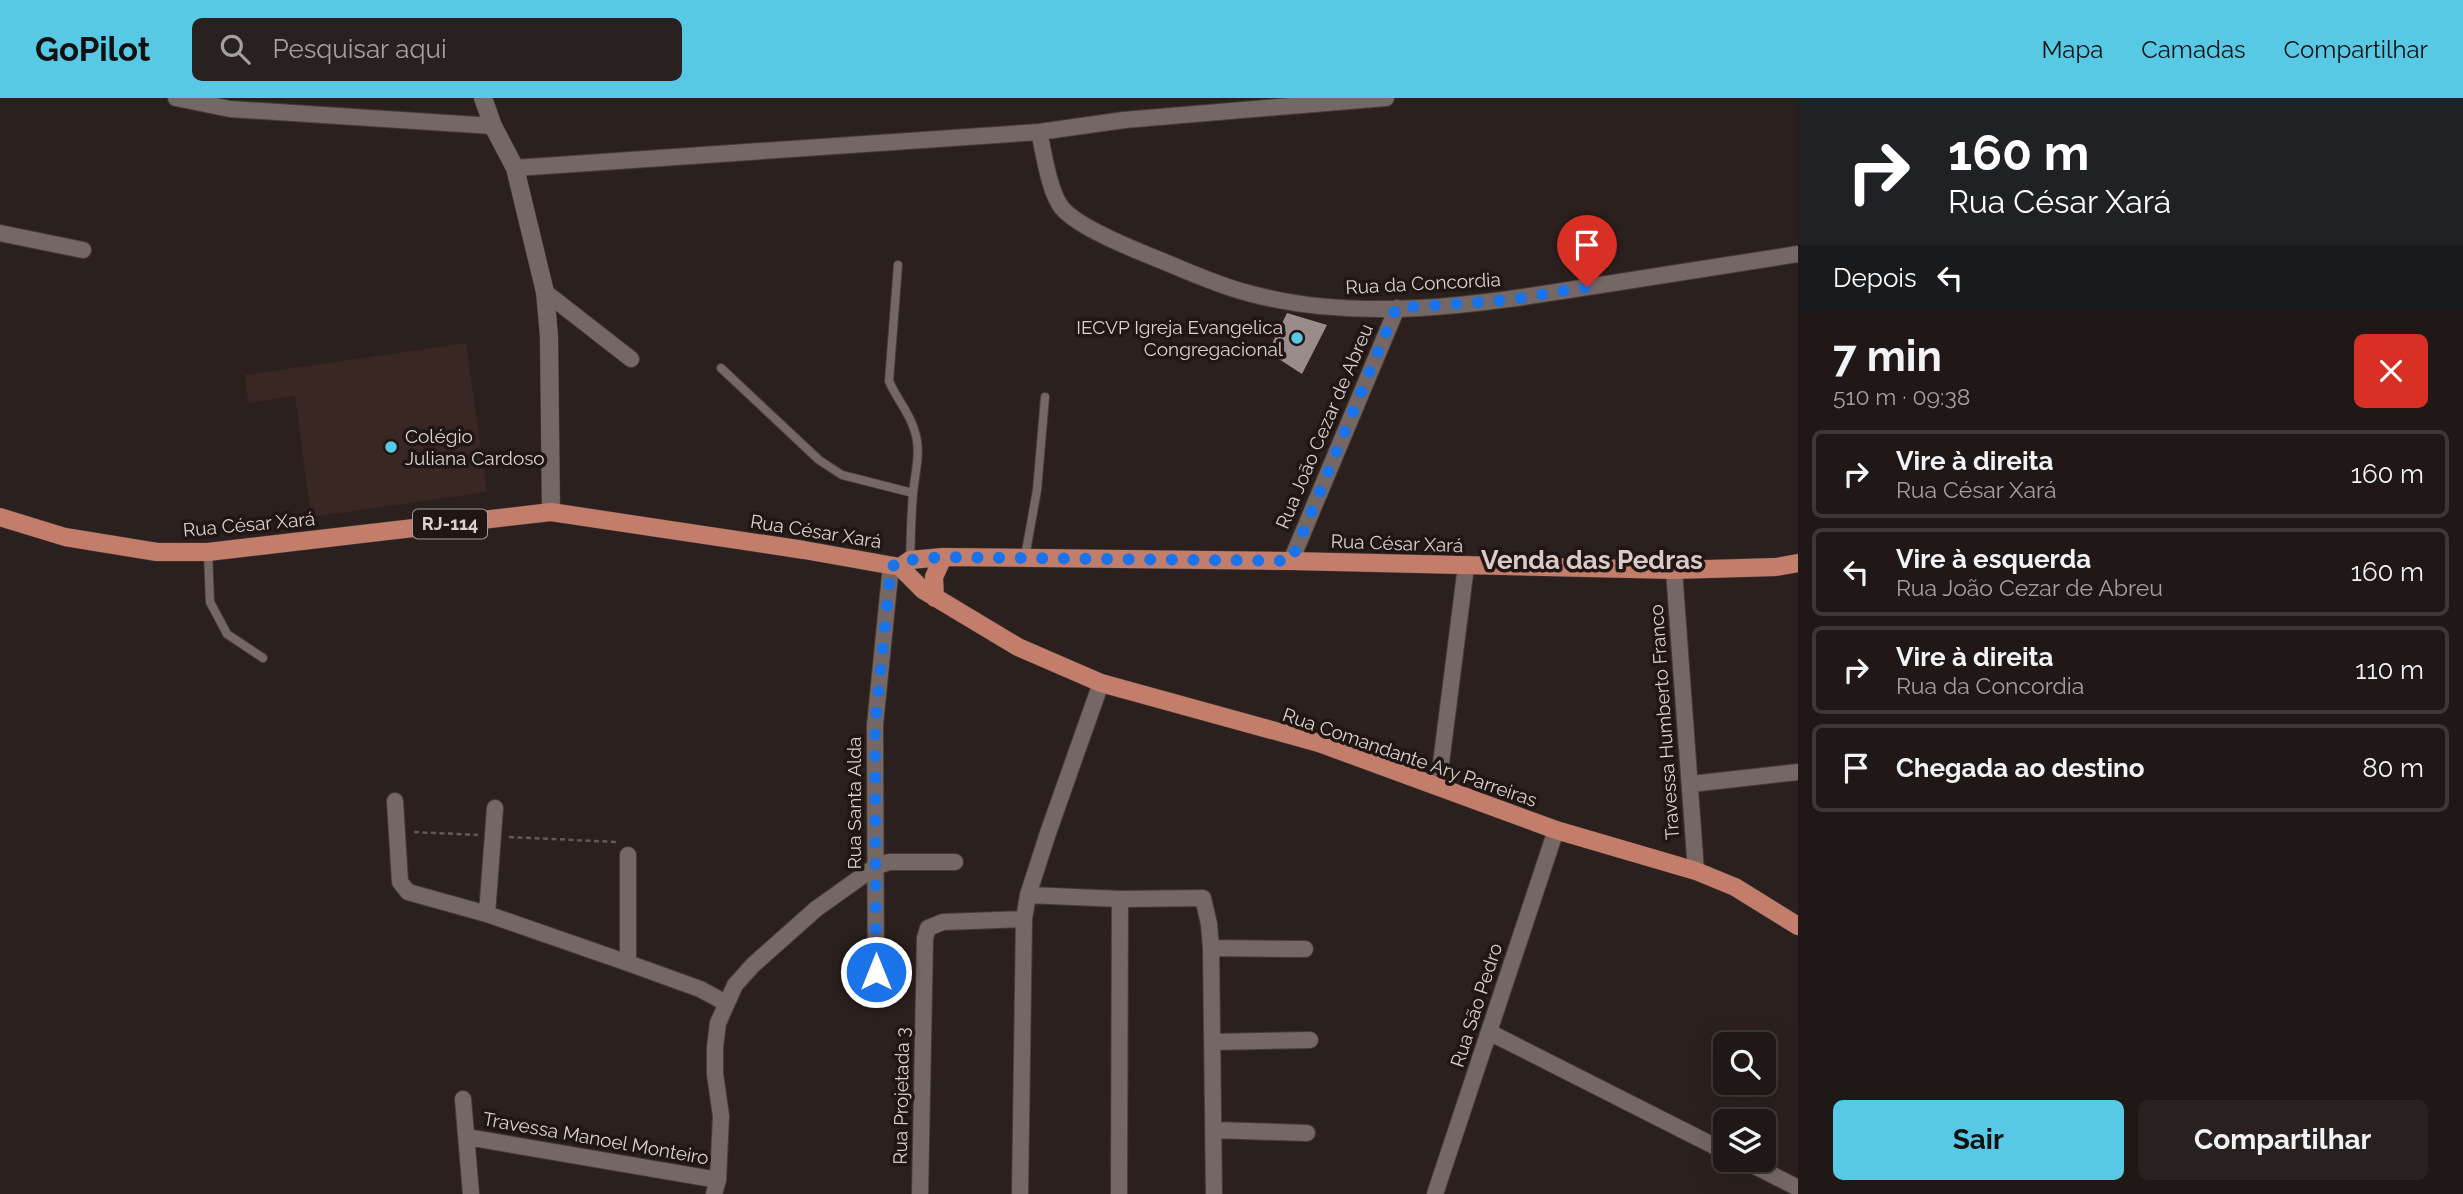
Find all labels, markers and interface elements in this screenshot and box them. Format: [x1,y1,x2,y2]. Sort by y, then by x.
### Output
search box [192,18,682,81]
text: GoPilot [35,30,150,69]
icon: search [216,30,254,68]
text: Pesquisar aqui [272,34,447,64]
text: Mapa [2041,35,2103,64]
text: Camadas [2141,35,2246,64]
text: Compartilhar [2284,35,2428,64]
text: 160 m [1948,124,2089,181]
icon: right [1833,126,1924,217]
text: Rua César Xará [1948,183,2171,220]
pin [1557,215,1617,287]
icon: arrive [1568,226,1606,264]
icon: left [1931,259,1969,297]
text: Depois [1833,263,1917,293]
street label: Rua da Concordia [1345,268,1501,298]
place label: IECVP Igreja Evangelica Congregacional [1076,316,1284,360]
street label: Rua João Cezar de Abreu [1271,320,1377,532]
marker: IECVP Igreja Evangelica Congregacional [1289,330,1305,346]
text: 7 min [1833,332,1942,381]
button: close [2354,334,2428,408]
text: 510 m · 09:38 [1833,383,1970,410]
place label: Colégio Juliana Cardoso [405,425,545,469]
marker: Colégio Juliana Cardoso [383,439,399,455]
text: Vire à direita [1896,446,2053,476]
icon: right [1837,455,1875,493]
text: 160 m [2351,459,2424,489]
text: Rua César Xará [1896,476,2057,503]
street label: Rua César Xará [182,507,316,541]
road number: RJ-114 [413,510,487,538]
street label: Rua César Xará [749,510,883,552]
street label: Rua César Xará [1330,530,1464,556]
text: Vire à esquerda [1896,544,2091,574]
district label: Venda das Pedras [1481,545,1703,575]
icon: left [1837,553,1875,591]
text: 160 m [2351,557,2424,587]
text: Rua João Cezar de Abreu [1896,574,2163,601]
street label: Travessa Humberto Franco [1645,604,1683,840]
text: Vire à direita [1896,642,2053,672]
icon: right [1837,651,1875,689]
text: 110 m [2355,655,2424,685]
text: Rua da Concordia [1896,672,2084,699]
street label: Rua Comandante Ary Parreiras [1280,703,1540,811]
street label: Rua Santa Alda [843,737,865,869]
icon: arrive [1837,749,1875,787]
text: Chegada ao destino [1896,753,2145,783]
text: 80 m [2362,753,2424,783]
position arrow [839,935,913,1009]
street label: Rua São Pedro [1446,940,1506,1070]
street label: Rua Projetada 3 [889,1027,913,1165]
map controls [1713,1032,1776,1172]
button: search [1713,1032,1776,1095]
button: Sair [1833,1100,2124,1180]
button: Compartilhar [2138,1100,2428,1180]
street label: Travessa Manoel Monteiro [481,1107,711,1169]
button: layers [1713,1109,1776,1172]

